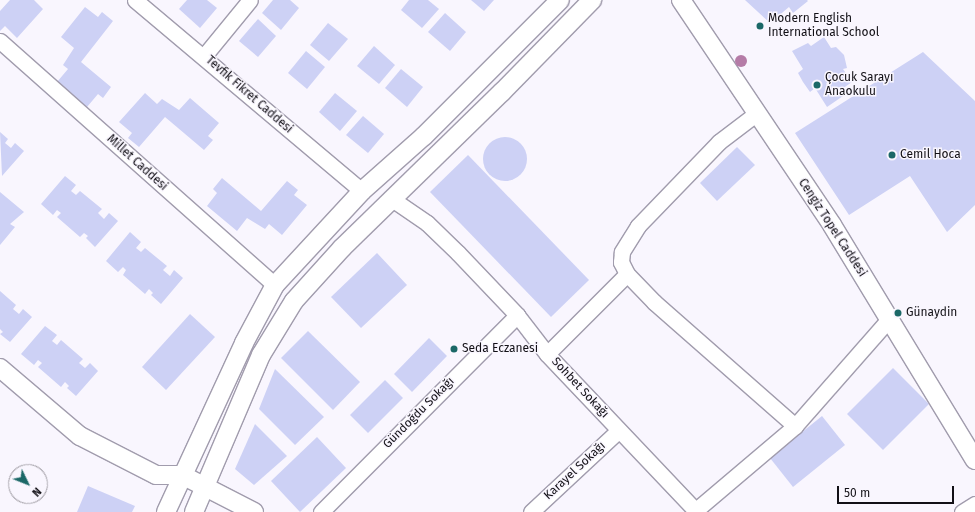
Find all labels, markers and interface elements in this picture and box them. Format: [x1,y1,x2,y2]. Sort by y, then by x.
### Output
place label: Modern English International School [768,12,879,40]
marker: Modern English International School [755,21,765,31]
street label: Tevfik Fikret Caddesi [203,53,295,137]
place label: Çocuk Sarayı Anaokulu [825,71,893,99]
marker: Çocuk Sarayı Anaokulu [812,80,822,90]
street label: Millet Caddesi [104,132,170,194]
place label: Cemil Hoca [900,148,961,162]
marker: Cemil Hoca [887,150,897,160]
street label: Cengiz Topel Caddesi [795,176,869,280]
place label: Günaydin [906,306,957,320]
marker: Günaydin [893,308,903,318]
place label: Seda Eczanesi [462,342,538,356]
marker: Seda Eczanesi [449,344,459,354]
street label: Sohbet Sokağı [548,355,612,421]
street label: Gündoğdu Sokağı [380,374,458,452]
street label: Karayel Sokağı [541,439,609,503]
north arrow [8,464,48,504]
scale bar [839,478,956,504]
text: N [29,485,44,499]
text: 50 m [844,486,870,500]

